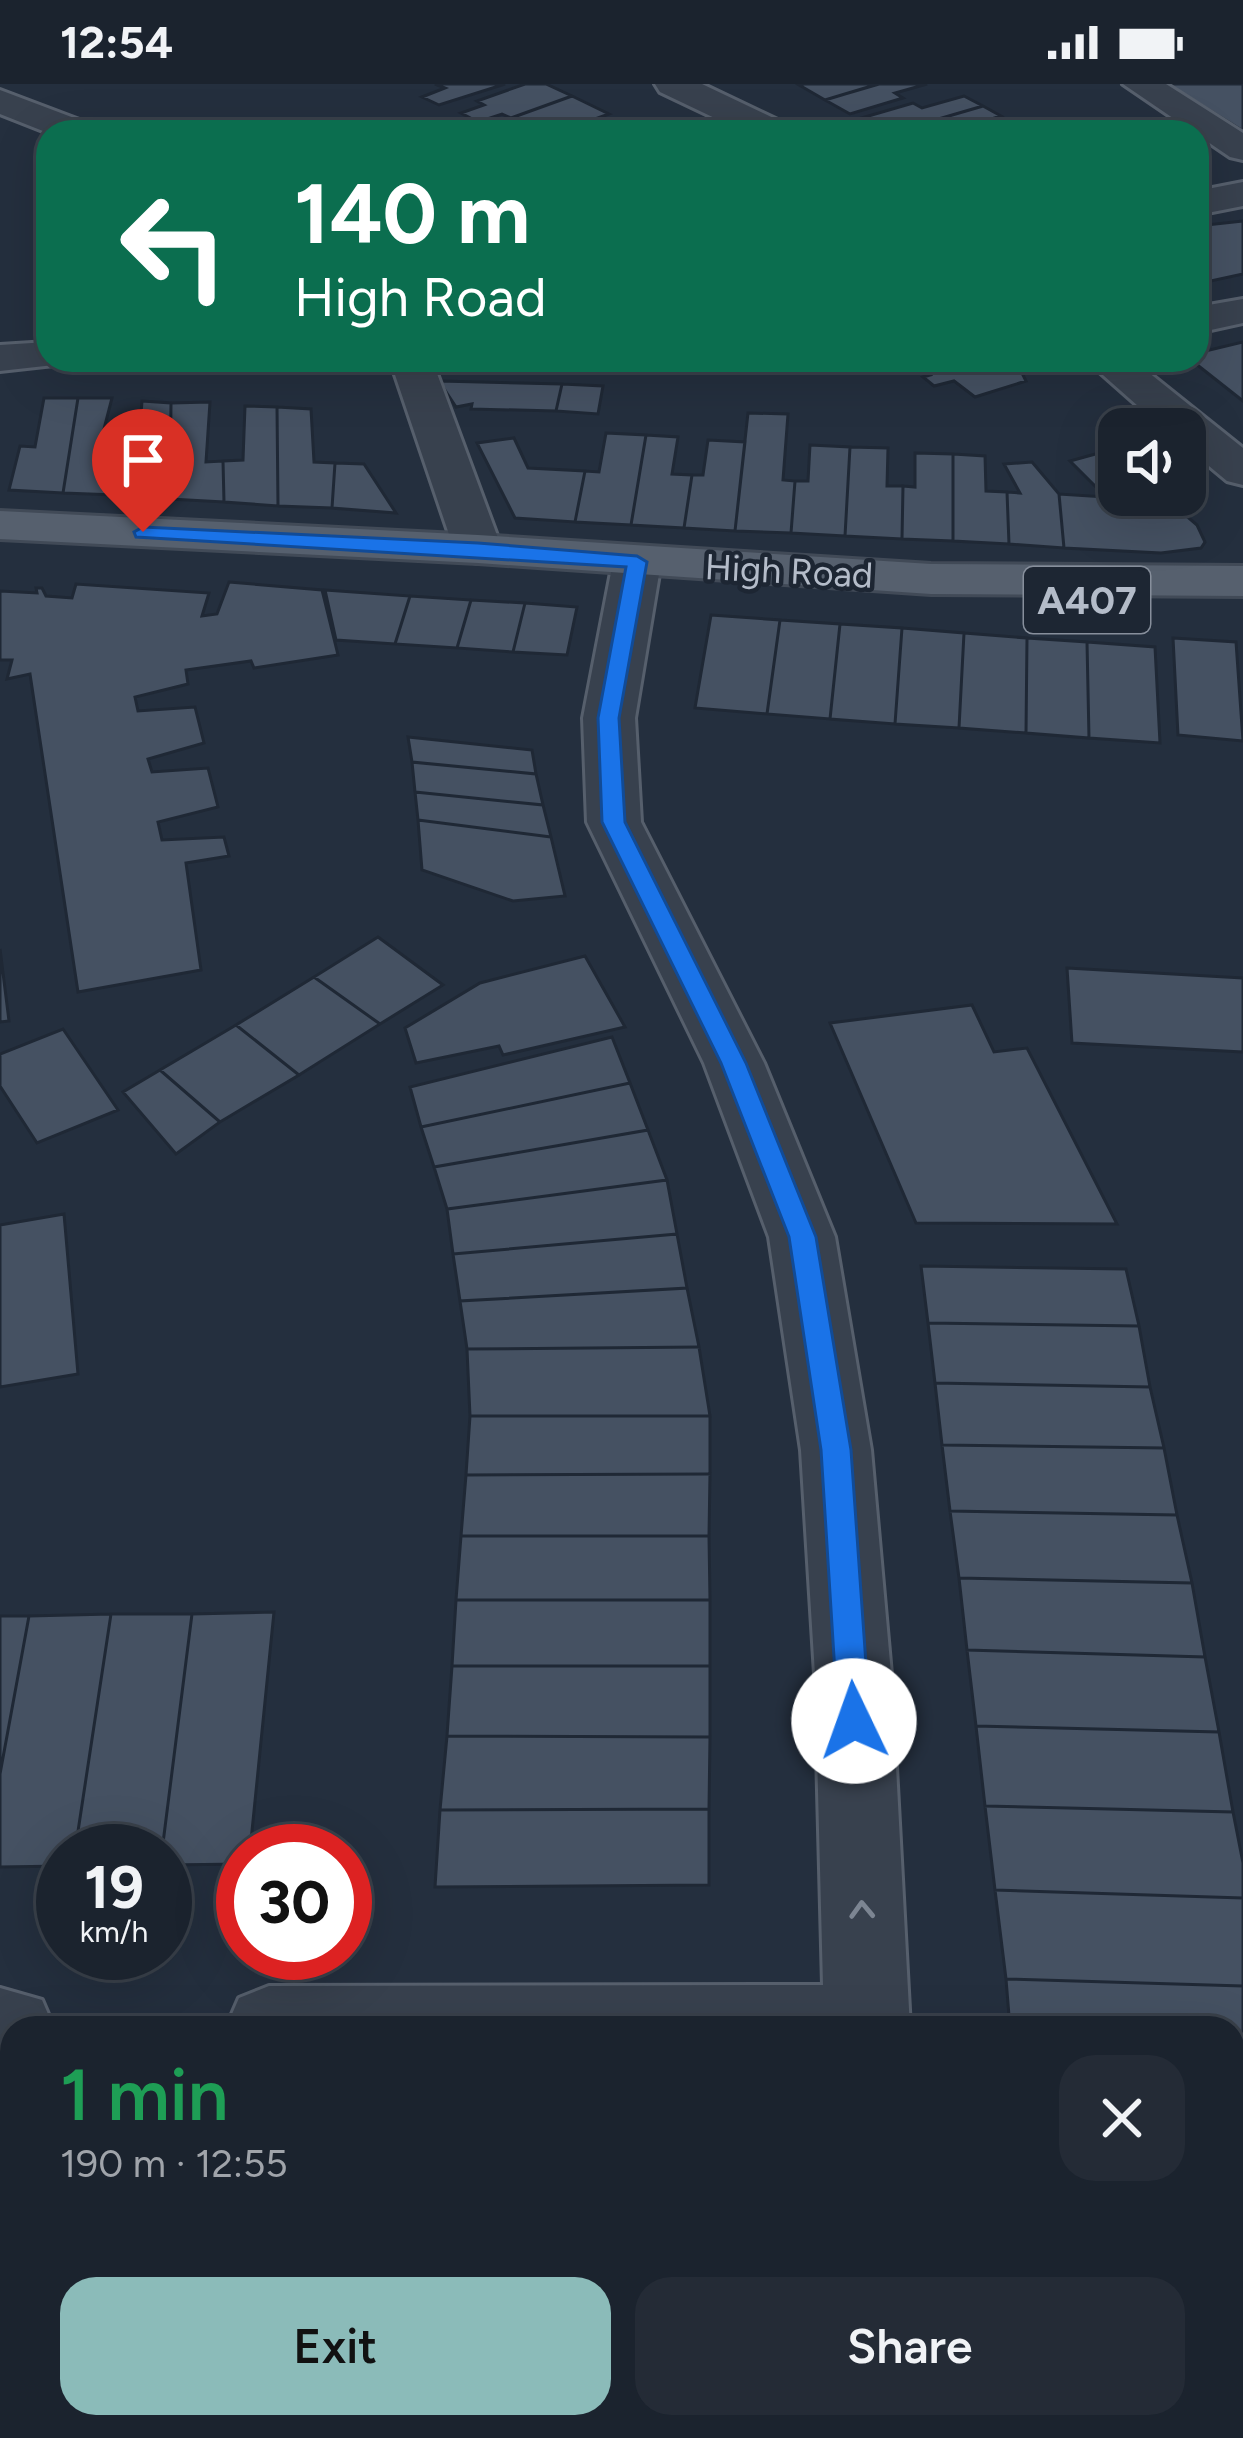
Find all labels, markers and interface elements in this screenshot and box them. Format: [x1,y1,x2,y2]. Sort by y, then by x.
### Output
text: 12:54 [60,15,173,69]
text: 140 m [294,163,530,264]
icon: left [96,168,252,324]
text: High Road [294,265,547,330]
map controls [1098,408,1206,516]
button: sound [1098,408,1206,516]
pin [92,409,194,532]
icon: arrive [110,427,176,493]
street label: High Road [704,545,874,597]
road number: A407 [1024,567,1150,633]
position arrow [791,1658,917,1784]
speed limit sign: 30 [216,1824,372,1980]
text: 19 [84,1851,144,1923]
one-way arrow [849,1900,875,1919]
text: km/h [80,1913,148,1950]
text: 1 min [60,2052,228,2138]
button: close [1059,2055,1185,2181]
text: 190 m · 12:55 [60,2140,288,2187]
button: Exit [60,2277,611,2415]
button: Share [635,2277,1185,2415]

